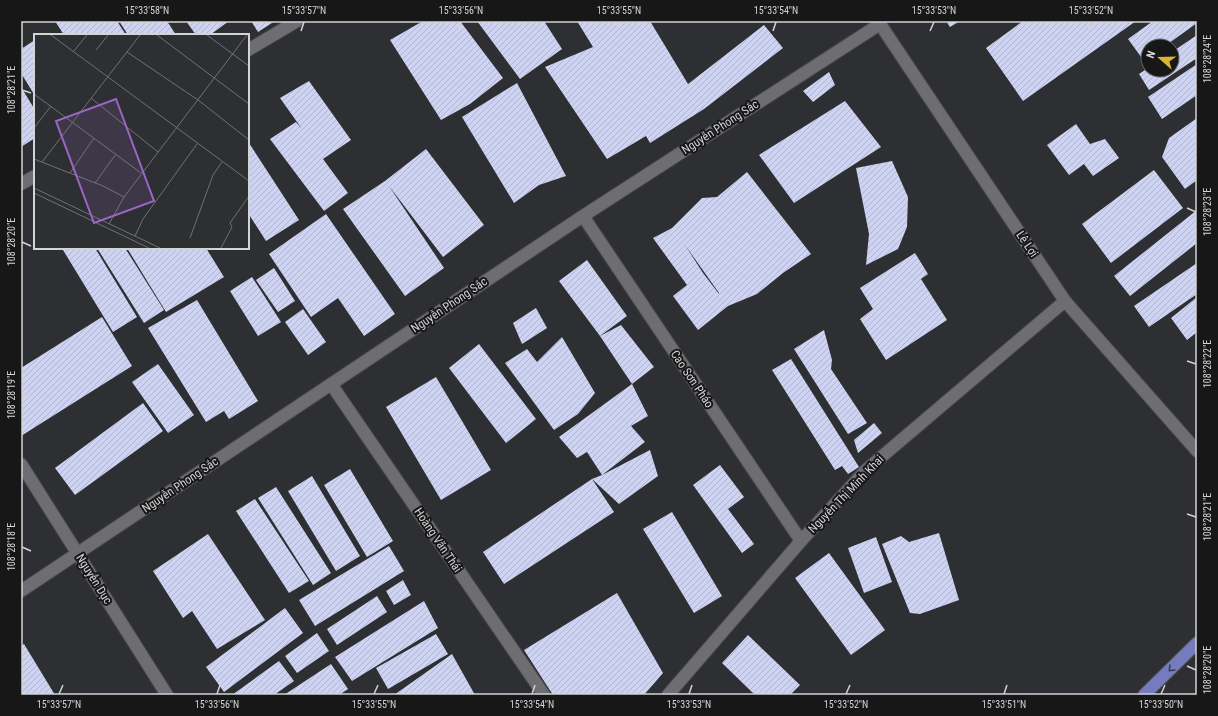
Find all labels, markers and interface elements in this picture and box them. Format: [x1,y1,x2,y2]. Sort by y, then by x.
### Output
text: 15°33'58"N [125,5,169,16]
text: 15°33'57"N [282,5,326,16]
text: 15°33'56"N [439,5,483,16]
text: 15°33'55"N [597,5,641,16]
text: 15°33'54"N [754,5,798,16]
text: 15°33'53"N [912,5,956,16]
text: 15°33'52"N [1069,5,1113,16]
inset map [34,34,249,249]
text: 108°28'24"E [1202,35,1213,83]
north arrow [1140,38,1180,78]
text: N [1144,49,1158,60]
text: 108°28'21"E [6,66,17,114]
street label: Nguyễn Phong Sắc [679,97,761,157]
text: 108°28'23"E [1202,188,1213,236]
text: 108°28'20"E [6,218,17,266]
street label: Lê Lợi [1013,228,1041,260]
street label: Nguyễn Phong Sắc [408,274,490,336]
text: 108°28'22"E [1202,340,1213,388]
street label: Cao Sơn Pháo [668,348,716,410]
text: 108°28'19"E [6,371,17,419]
street label: Nguyễn Thị Minh Khai [805,452,887,536]
street label: Nguyễn Phong Sắc [139,454,221,516]
text: 108°28'21"E [1202,493,1213,541]
street label: Hoàng Văn Thái [411,505,465,575]
text: 108°28'18"E [6,523,17,571]
street label: Nguyễn Dục [73,551,115,607]
text: 108°28'20"E [1202,646,1213,694]
one-way arrow [1168,664,1176,672]
text: 15°33'57"N [37,699,81,710]
text: 15°33'56"N [195,699,239,710]
text: 15°33'55"N [352,699,396,710]
text: 15°33'54"N [510,699,554,710]
text: 15°33'53"N [667,699,711,710]
text: 15°33'52"N [824,699,868,710]
text: 15°33'51"N [982,699,1026,710]
text: 15°33'50"N [1139,699,1183,710]

